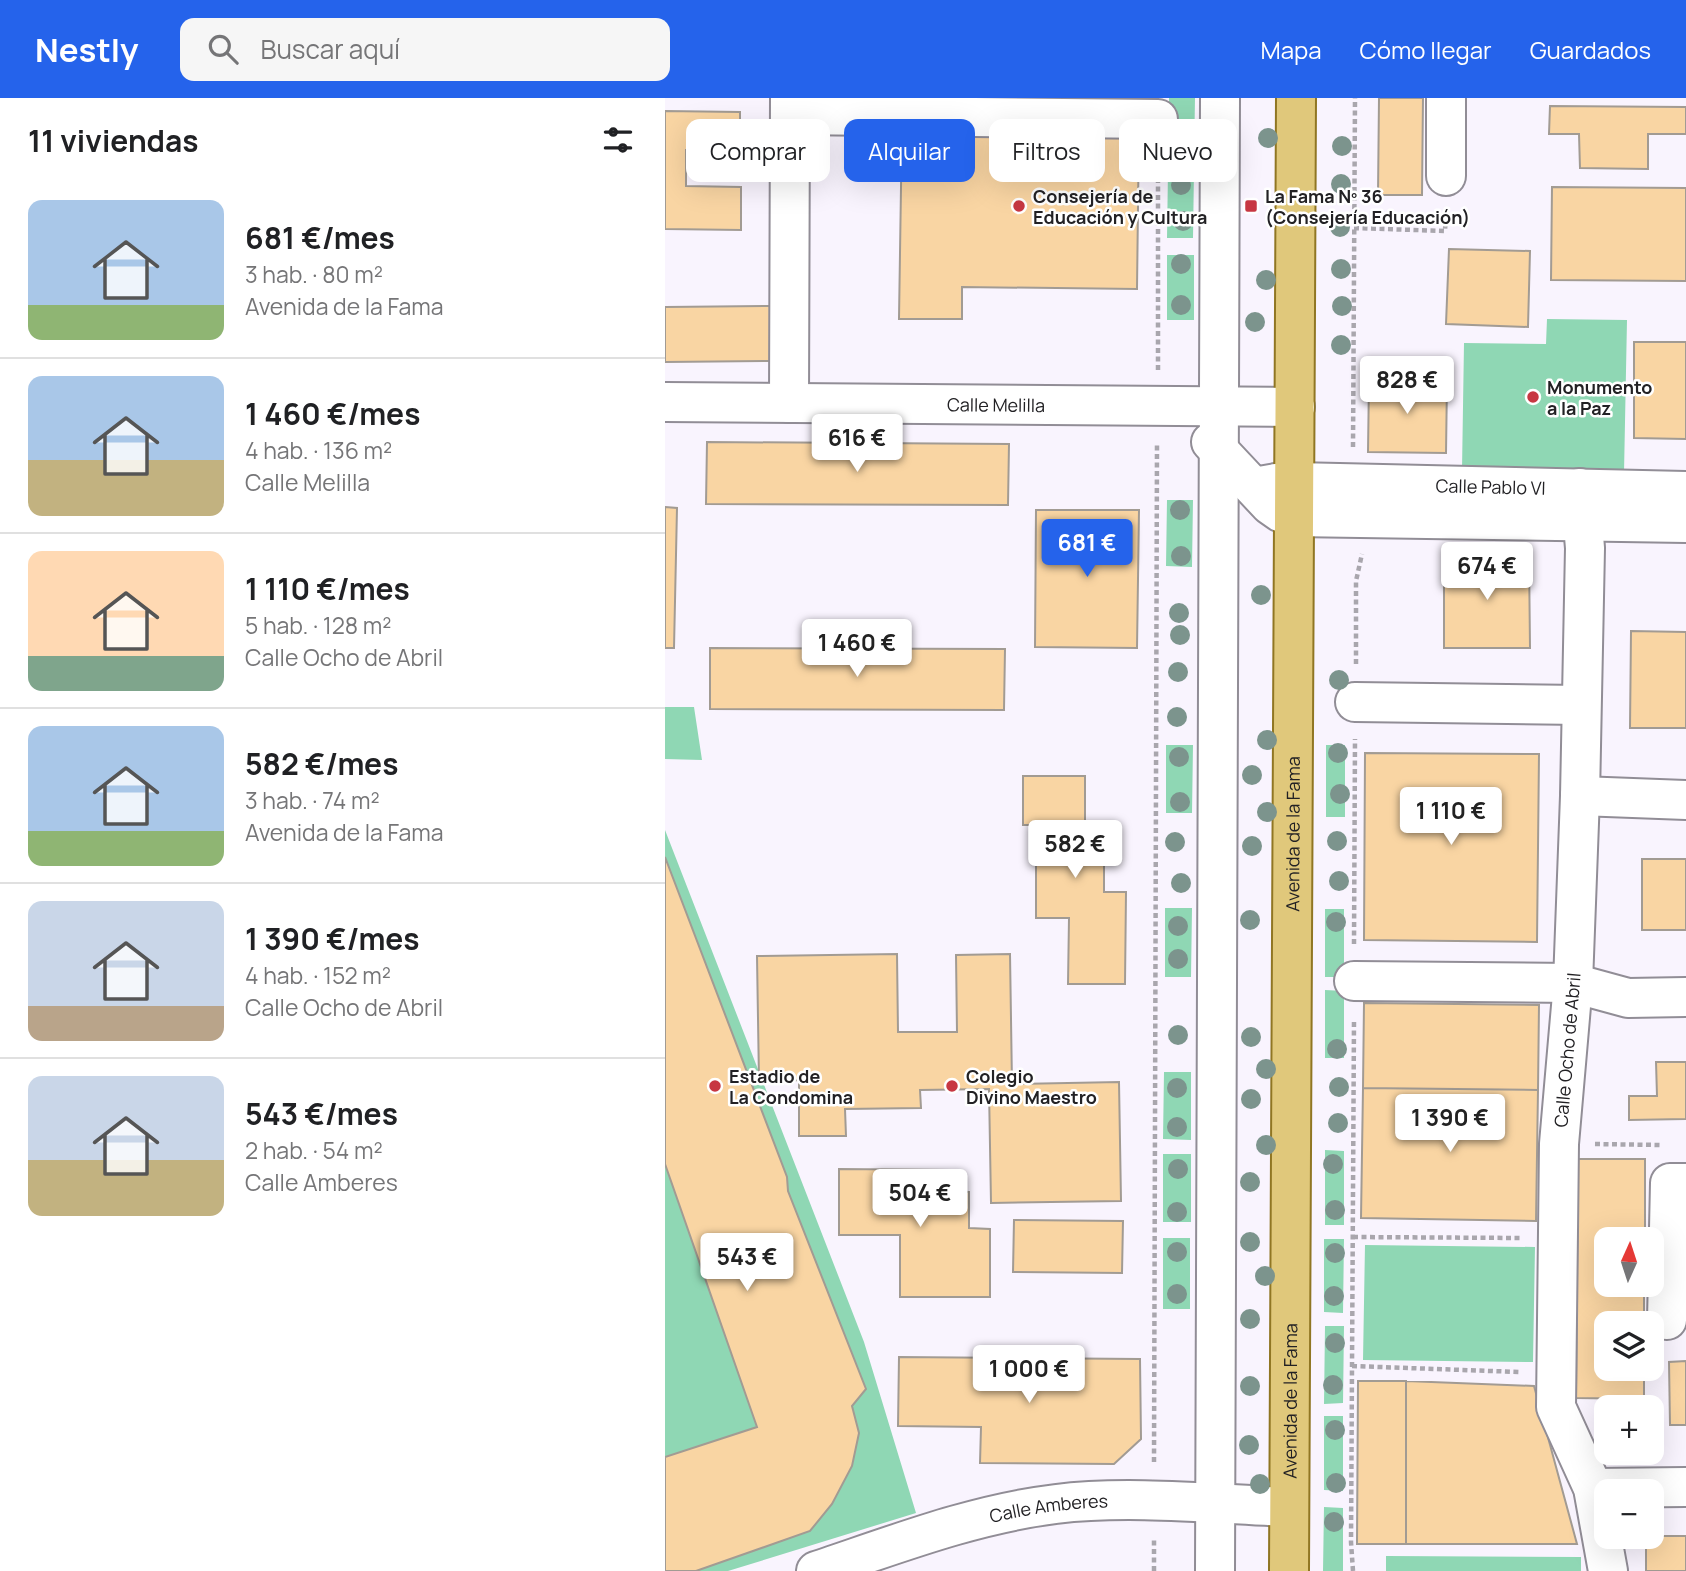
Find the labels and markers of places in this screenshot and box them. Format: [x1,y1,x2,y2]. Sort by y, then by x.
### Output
place label: Consejería de Educación y Cultura [1033,184,1207,229]
place label: La Fama Nº 36 (Consejería Educación) [1265,184,1470,229]
marker: Consejería de Educación y Cultura [1011,198,1027,214]
marker: La Fama Nº 36 (Consejería Educación) [1243,198,1259,214]
pin: 828 € [1358,356,1456,416]
place label: Monumento a la Paz [1547,375,1652,420]
marker: Monumento a la Paz [1525,389,1541,405]
pin: 616 € [808,414,906,474]
pin: 681 € [1038,519,1136,579]
pin: 674 € [1438,542,1536,602]
pin: 1 460 € [792,620,922,679]
pin: 1 110 € [1386,788,1516,847]
pin: 582 € [1026,820,1124,880]
place label: Estadio de La Condomina [729,1064,853,1109]
place label: Colegio Divino Maestro [966,1064,1097,1109]
marker: Estadio de La Condomina [707,1078,723,1094]
marker: Colegio Divino Maestro [944,1078,960,1094]
pin: 1 390 € [1385,1094,1515,1154]
pin: 504 € [871,1170,969,1229]
pin: 543 € [698,1234,796,1293]
pin: 1 000 € [964,1346,1094,1405]

